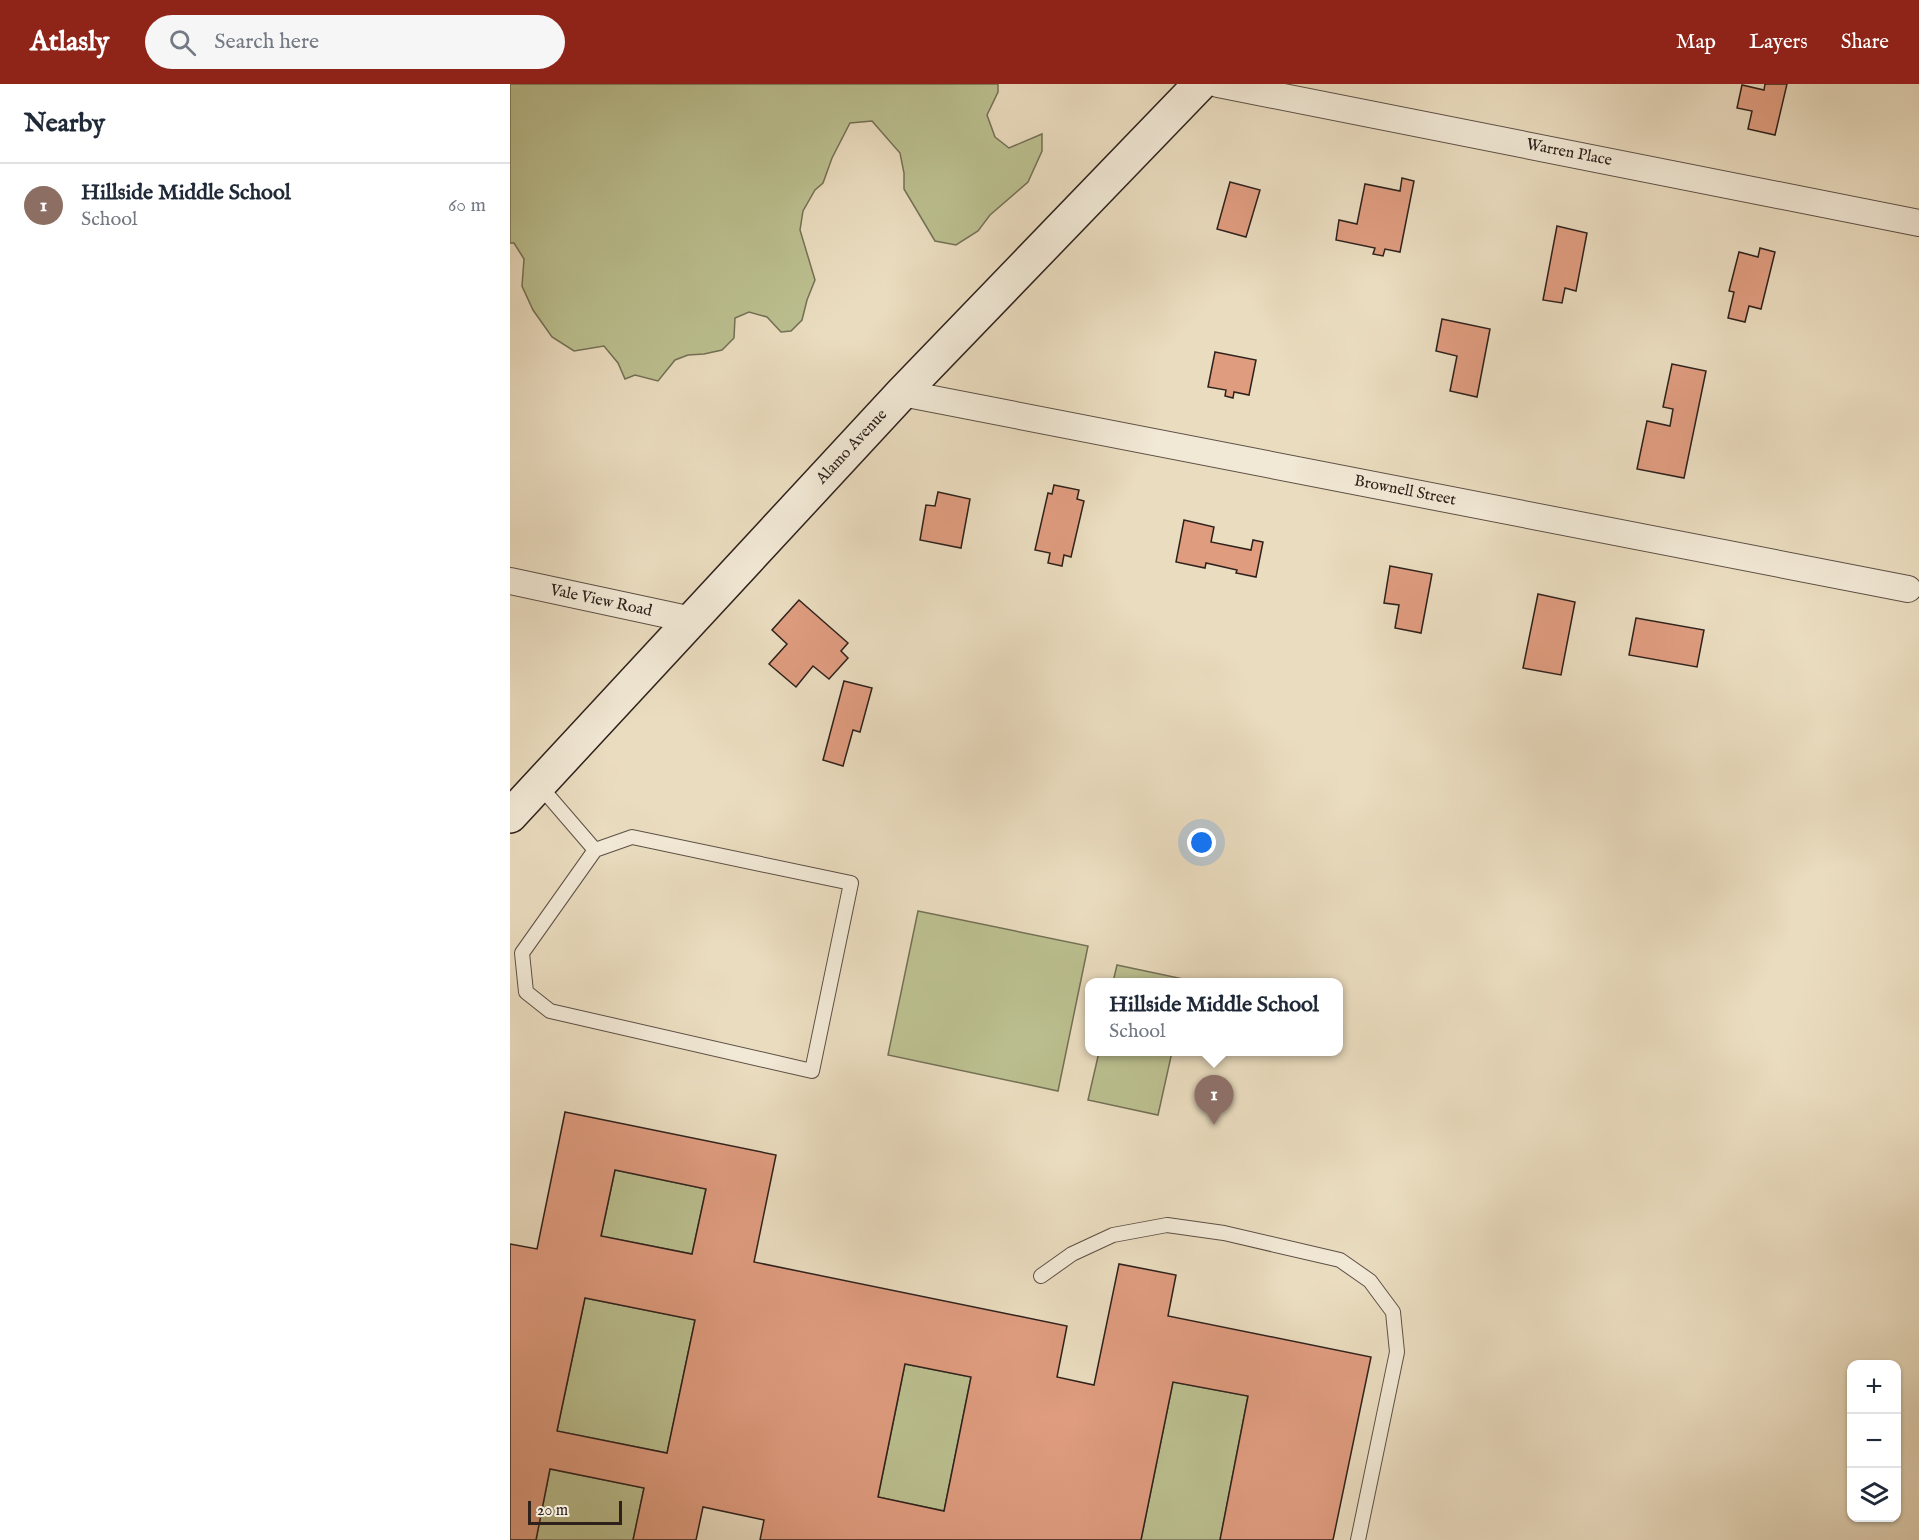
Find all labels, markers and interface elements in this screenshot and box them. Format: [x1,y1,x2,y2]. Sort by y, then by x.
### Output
search box [145,15,565,69]
text: Atlasly [30,25,109,60]
icon: search [166,26,199,59]
text: Search here [214,28,319,56]
text: Map [1676,29,1716,56]
text: Layers [1749,29,1808,56]
text: Share [1841,29,1889,56]
text: Nearby [24,107,105,140]
street label: Warren Place [1524,135,1614,171]
text: Hillside Middle School [81,179,291,207]
text: 1 [40,193,47,218]
text: 60 m [448,193,486,218]
text: School [81,207,137,232]
street label: Alamo Avenue [811,405,892,489]
street label: Brownell Street [1352,471,1458,511]
street label: Vale View Road [547,580,654,622]
your location [1187,828,1216,857]
popup [1085,978,1343,1056]
text: Hillside Middle School [1109,991,1319,1019]
text: School [1109,1019,1165,1044]
pin: 1 [1194,1076,1234,1125]
map controls [1847,1360,1901,1522]
button: + [1847,1360,1901,1414]
button: − [1847,1414,1901,1468]
button: layers [1847,1468,1901,1522]
scale bar [528,1498,622,1526]
text: 20 m [537,1501,568,1521]

